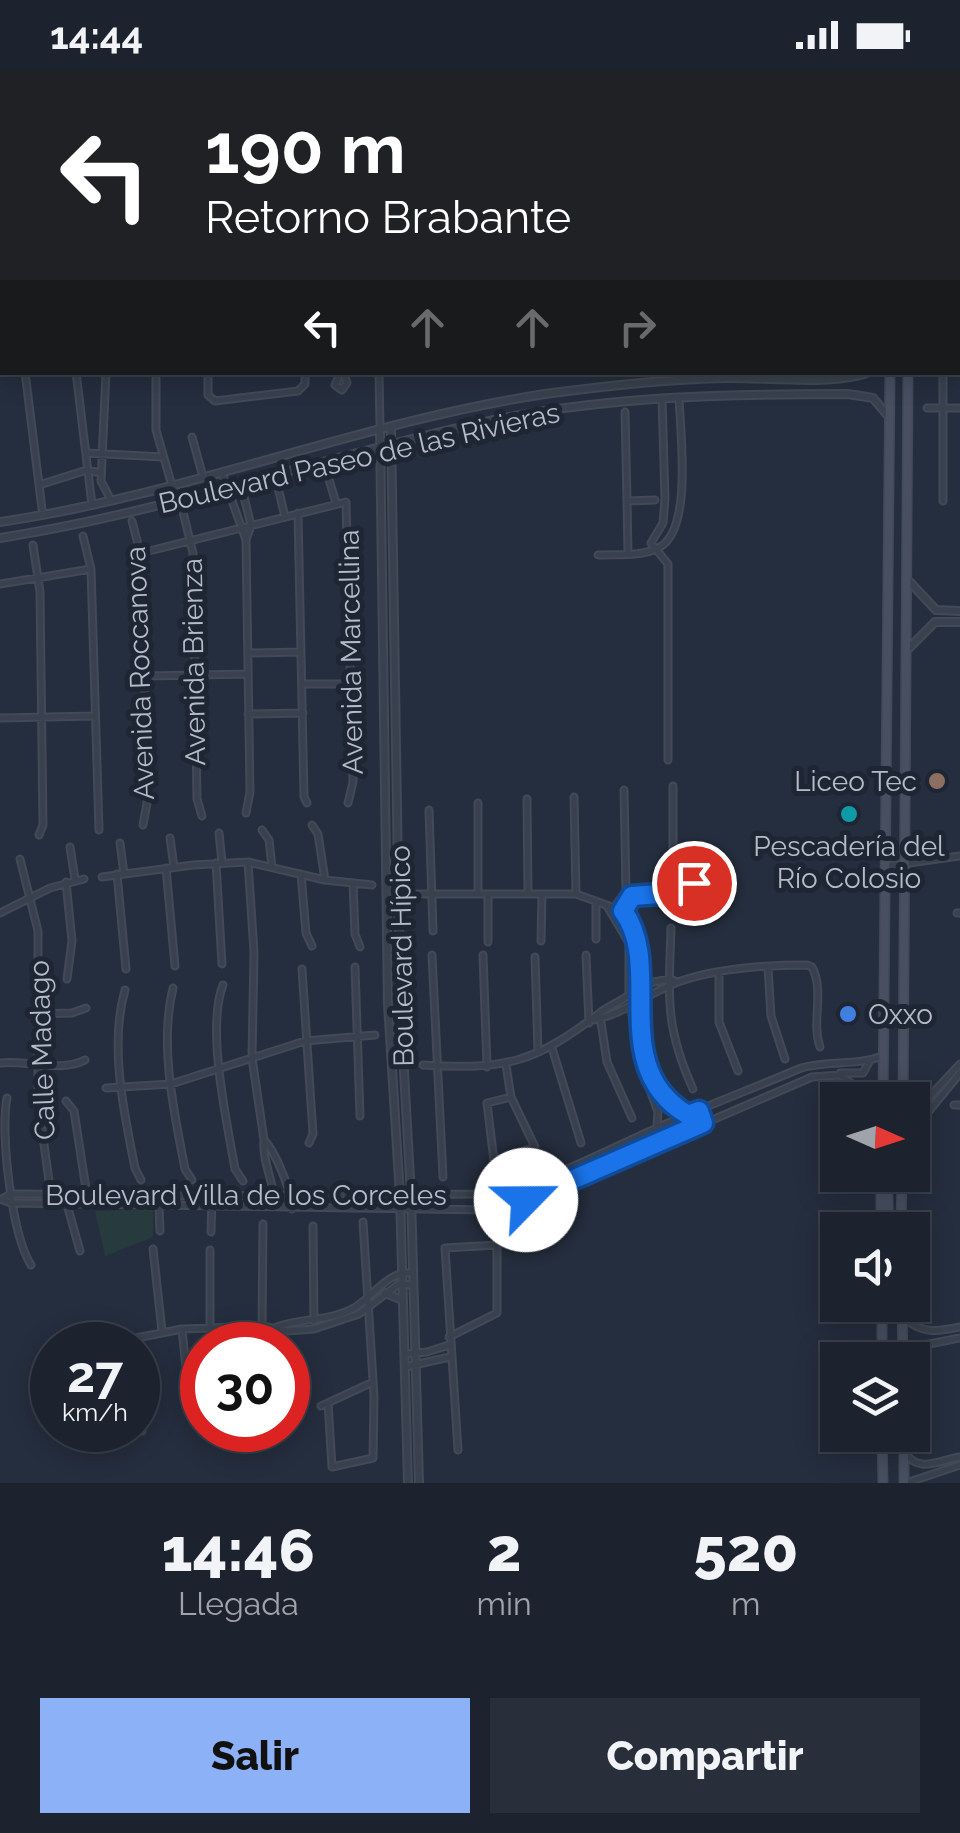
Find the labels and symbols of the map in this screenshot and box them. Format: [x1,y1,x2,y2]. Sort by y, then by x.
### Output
street label: Boulevard Paseo de las Rivieras [155,396,563,520]
street label: Avenida Marcellina [332,529,370,775]
street label: Avenida Roccanova [119,546,161,800]
street label: Avenida Brienza [176,558,212,766]
place label: Liceo Tec [794,765,917,798]
marker: Liceo Tec [926,770,948,792]
marker: Pescadería del Río Colosio [838,803,860,825]
place label: Pescadería del Río Colosio [753,830,945,895]
pin [652,841,737,926]
street label: Boulevard Hípico [384,845,420,1067]
street label: Calle Madago [22,960,62,1140]
place label: Oxxo [868,998,933,1031]
marker: Oxxo [837,1003,859,1025]
north arrow [820,1082,930,1192]
position arrow [474,1148,578,1252]
street label: Boulevard Villa de los Corceles [45,1179,447,1212]
speed limit sign: 30 [180,1322,310,1452]

